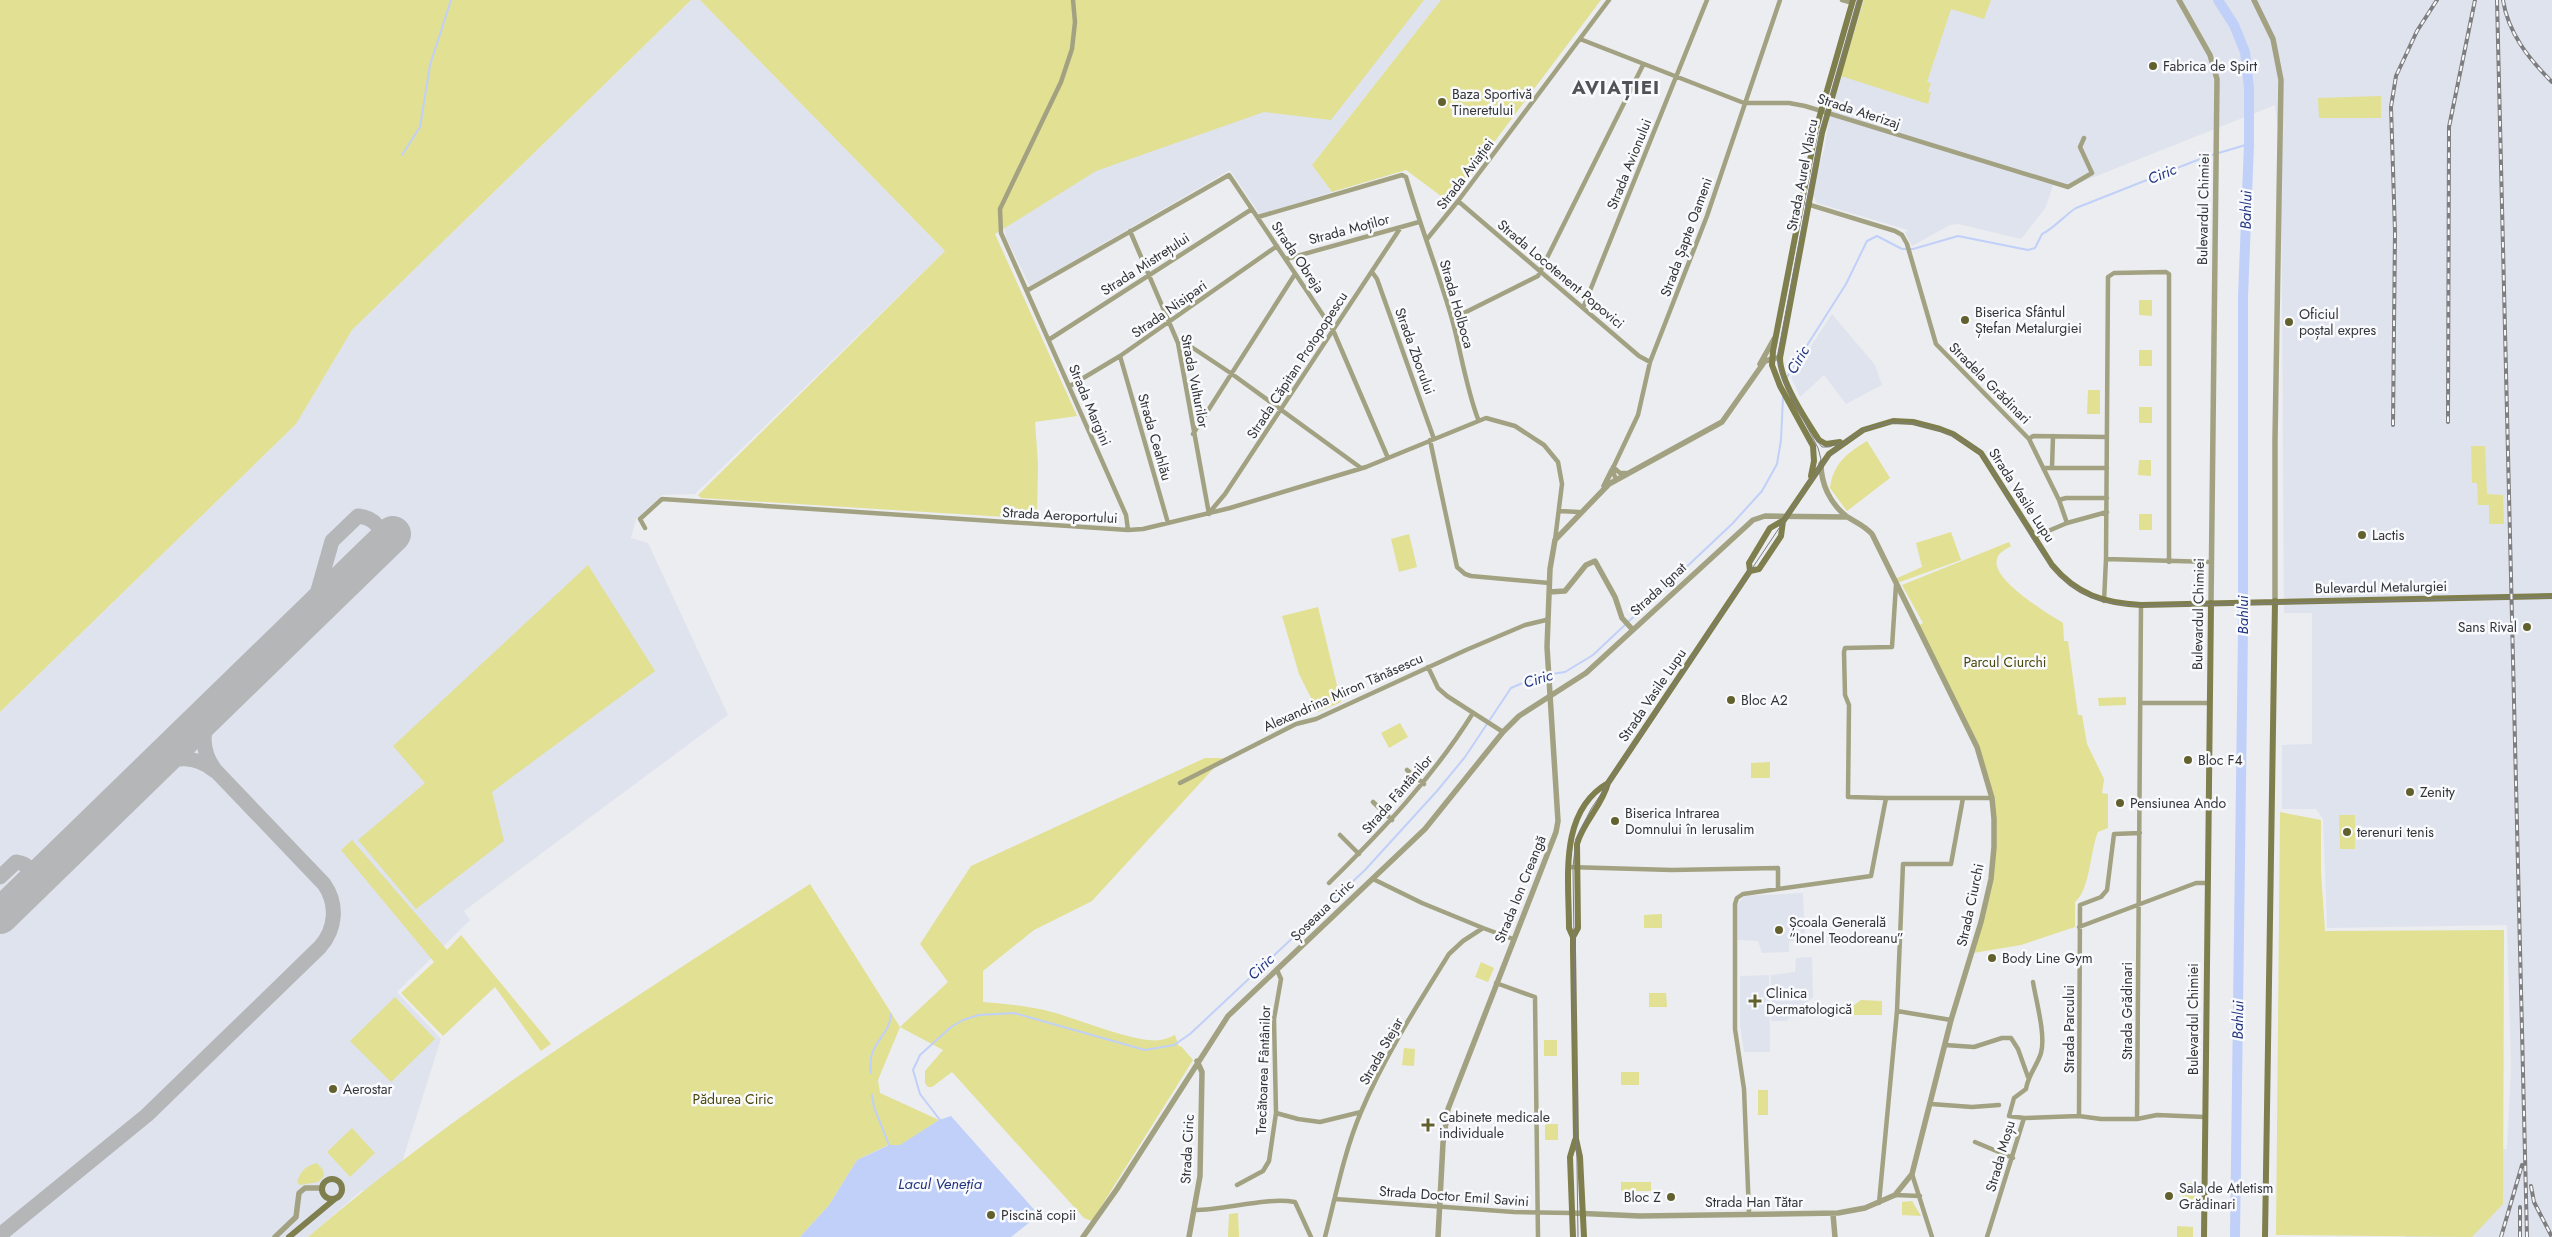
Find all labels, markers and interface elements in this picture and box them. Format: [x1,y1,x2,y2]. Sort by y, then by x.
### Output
place label: Fabrica de Spirt [2163,56,2258,76]
marker: Fabrica de Spirt [2147,60,2159,72]
district label: AVIAȚIEI [1571,74,1660,101]
place label: Baza Sportivă Tineretului [1452,84,1532,120]
street label: Strada Aterizaj [1815,88,1903,134]
marker: Baza Sportivă Tineretului [1436,96,1448,108]
street label: Strada Avionului [1602,116,1656,212]
street label: Strada Aurel Vlaicu [1781,117,1823,233]
street label: Strada Aviației [1432,134,1499,214]
street label: Bulevardul Chimiei [2192,153,2214,265]
water label: Ciric [2144,158,2180,190]
street label: Strada Șapte Oameni [1655,175,1718,300]
water label: Bahlui [2235,190,2257,230]
street label: Strada Moților [1306,209,1392,250]
street label: Strada Locotenent Popovici [1493,215,1629,333]
street label: Strada Obreja [1267,217,1329,297]
street label: Strada Mistrețului [1097,228,1194,301]
street label: Strada Holboca [1435,257,1479,351]
street label: Strada Nisipari [1127,275,1211,343]
street label: Strada Căpitan Protopopescu [1242,287,1352,443]
place label: Biserica Sfântul Ștefan Metalurgiei [1975,302,2082,339]
place label: Oficiul poștal expres [2299,304,2376,341]
street label: Strada Zborului [1390,305,1440,397]
marker: Biserica Sfântul Ștefan Metalurgiei [1959,314,1971,326]
marker: Oficiul poștal expres [2283,316,2295,328]
street label: Strada Vulturilor [1176,332,1214,430]
street label: Stradela Grădinari [1945,338,2035,428]
water label: Ciric [1781,342,1815,378]
street label: Strada Margini [1064,361,1116,449]
street label: Strada Ceahlău [1133,391,1177,483]
street label: Strada Vasile Lupu [1984,444,2060,546]
street label: Strada Aeroportului [1002,502,1118,528]
place label: Lactis [2372,525,2405,545]
marker: Lactis [2356,529,2368,541]
street label: Strada Ignat [1625,557,1691,620]
street label: Bulevardul Chimiei [2187,558,2209,670]
street label: Bulevardul Metalurgiei [2315,576,2447,598]
water label: Bahlui [2232,595,2254,634]
place label: Sans Rival [2458,617,2517,637]
marker: Sans Rival [2521,621,2533,633]
street label: Strada Vasile Lupu [1613,644,1691,746]
street label: Alexandrina Miron Tănăsescu [1260,648,1426,736]
park label: Parcul Ciurchi [1964,652,2046,672]
water label: Ciric [1521,664,1555,694]
place label: Bloc A2 [1741,690,1788,710]
marker: Bloc A2 [1725,694,1737,706]
street label: Strada Fântânilor [1357,750,1437,838]
place label: Bloc F4 [2198,750,2243,770]
marker: Bloc F4 [2182,754,2194,766]
place label: Zenity [2420,782,2456,802]
marker: Zenity [2404,786,2416,798]
place label: Pensiunea Ando [2130,793,2227,813]
marker: Pensiunea Ando [2114,797,2126,809]
place label: Biserica Intrarea Domnului în Ierusalim [1625,803,1754,839]
marker: Biserica Intrarea Domnului în Ierusalim [1609,815,1621,827]
place label: terenuri tenis [2357,822,2434,842]
marker: terenuri tenis [2341,826,2353,838]
street label: Strada Ion Creangă [1489,832,1551,946]
street label: Strada Ciurchi [1951,862,1989,948]
street label: Șoseaua Ciric [1286,874,1359,946]
place label: Școala Generală “Ionel Teodoreanu” [1789,912,1904,948]
marker: Școala Generală “Ionel Teodoreanu” [1773,924,1785,936]
place label: Body Line Gym [2002,948,2093,968]
water label: Ciric [1243,949,1279,985]
marker: Body Line Gym [1986,952,1998,964]
street label: Strada Grădinari [2117,962,2137,1060]
street label: Bulevardul Chimiei [2183,963,2203,1075]
place label: Clinica Dermatologică [1766,983,1852,1019]
street label: Strada Parcului [2059,985,2079,1073]
marker: Clinica Dermatologică [1748,994,1762,1008]
water label: Bahlui [2227,1000,2249,1040]
street label: Trecătoarea Fântânilor [1251,1005,1275,1135]
street label: Strada Stejar [1354,1013,1408,1089]
place label: Aerostar [343,1079,392,1099]
marker: Aerostar [327,1083,339,1095]
park label: Pădurea Ciric [693,1089,773,1109]
place label: Cabinete medicale individuale [1439,1107,1550,1143]
street label: Strada Ciric [1175,1114,1199,1184]
marker: Cabinete medicale individuale [1421,1118,1435,1132]
street label: Strada Moșu [1980,1118,2021,1194]
water label: Lacul Veneția [898,1173,983,1195]
place label: Sala de Atletism Grădinari [2179,1178,2274,1214]
street label: Strada Doctor Emil Savini [1378,1181,1530,1211]
place label: Bloc Z [1624,1187,1661,1207]
marker: Sala de Atletism Grădinari [2163,1190,2175,1202]
marker: Bloc Z [1665,1191,1677,1203]
street label: Strada Han Tătar [1705,1192,1803,1212]
place label: Piscină copii [1001,1205,1076,1225]
marker: Piscină copii [985,1209,997,1221]

